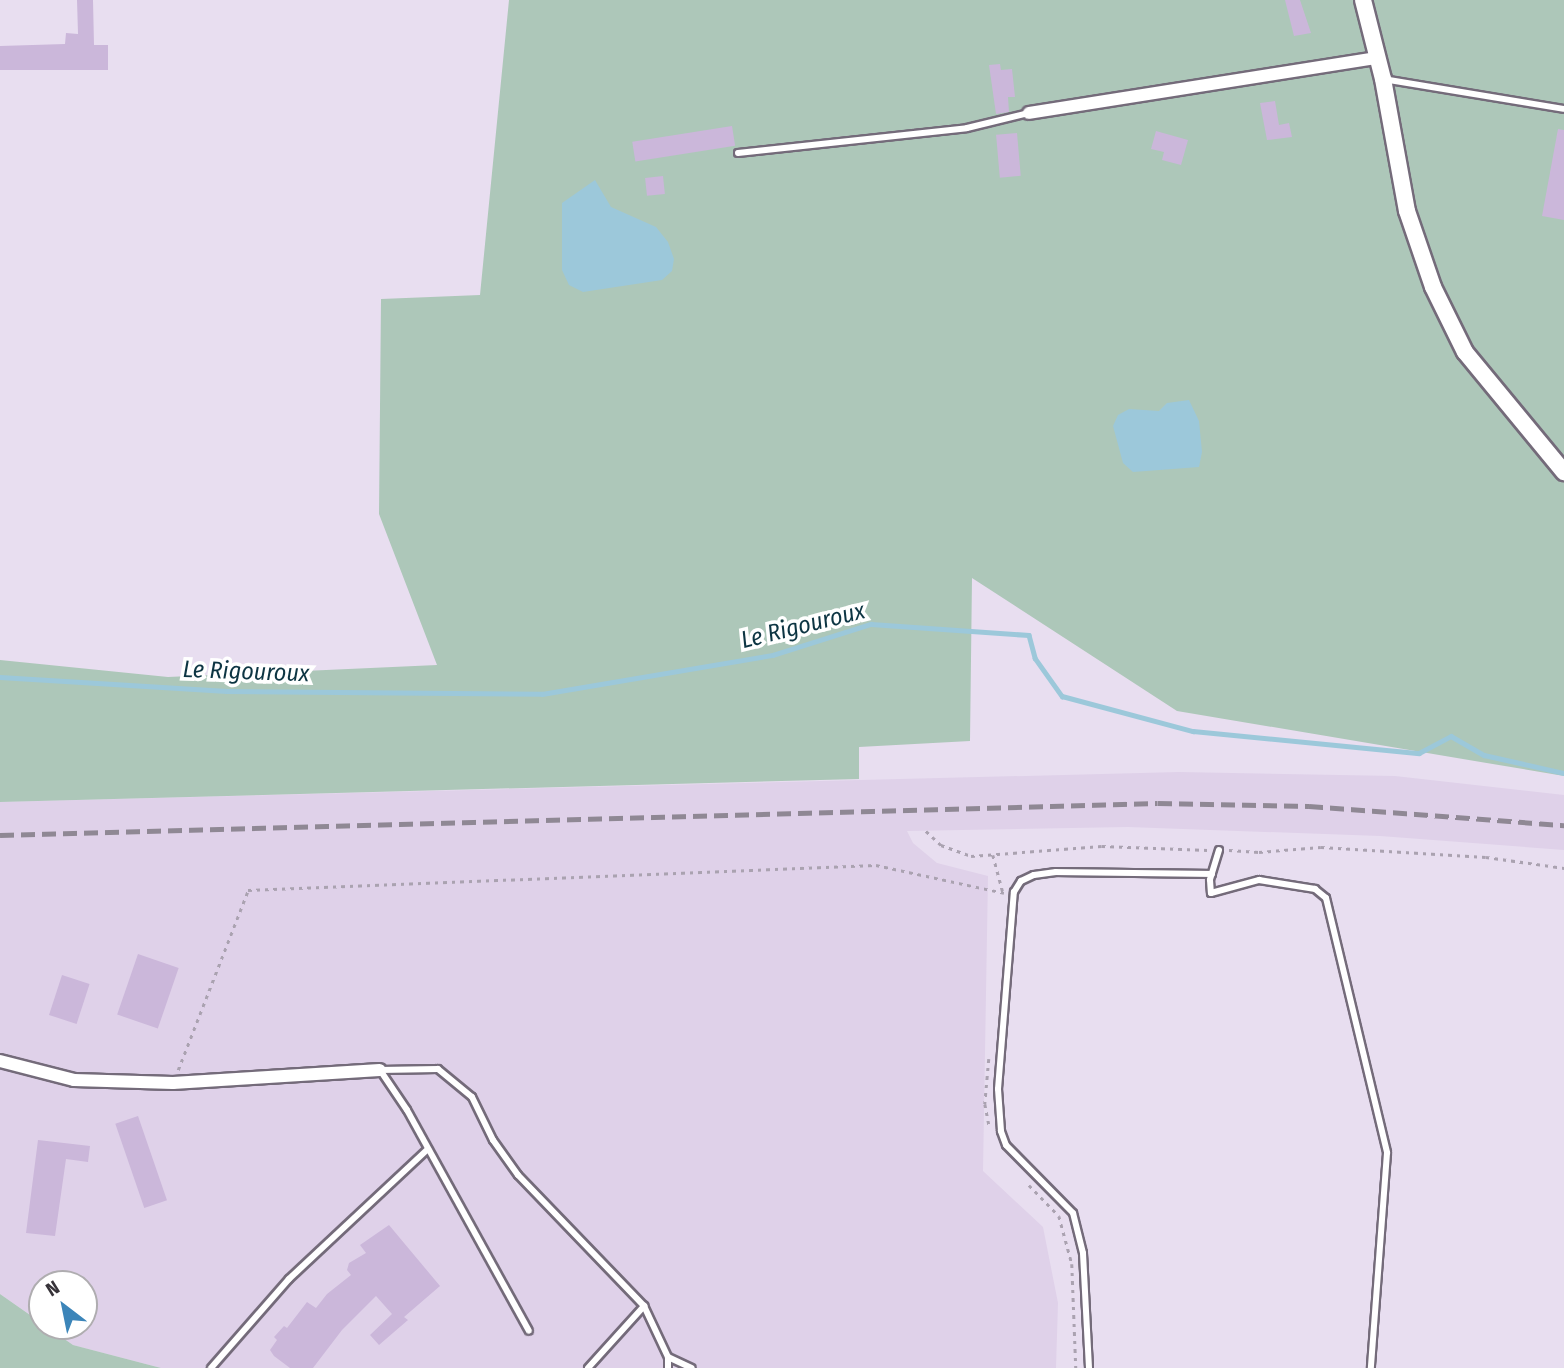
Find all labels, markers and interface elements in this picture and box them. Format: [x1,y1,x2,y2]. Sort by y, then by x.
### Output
water label: Le Rigouroux [738,597,868,655]
water label: Le Rigouroux [182,655,310,689]
north arrow [28,1270,98,1340]
text: N [42,1276,64,1301]

